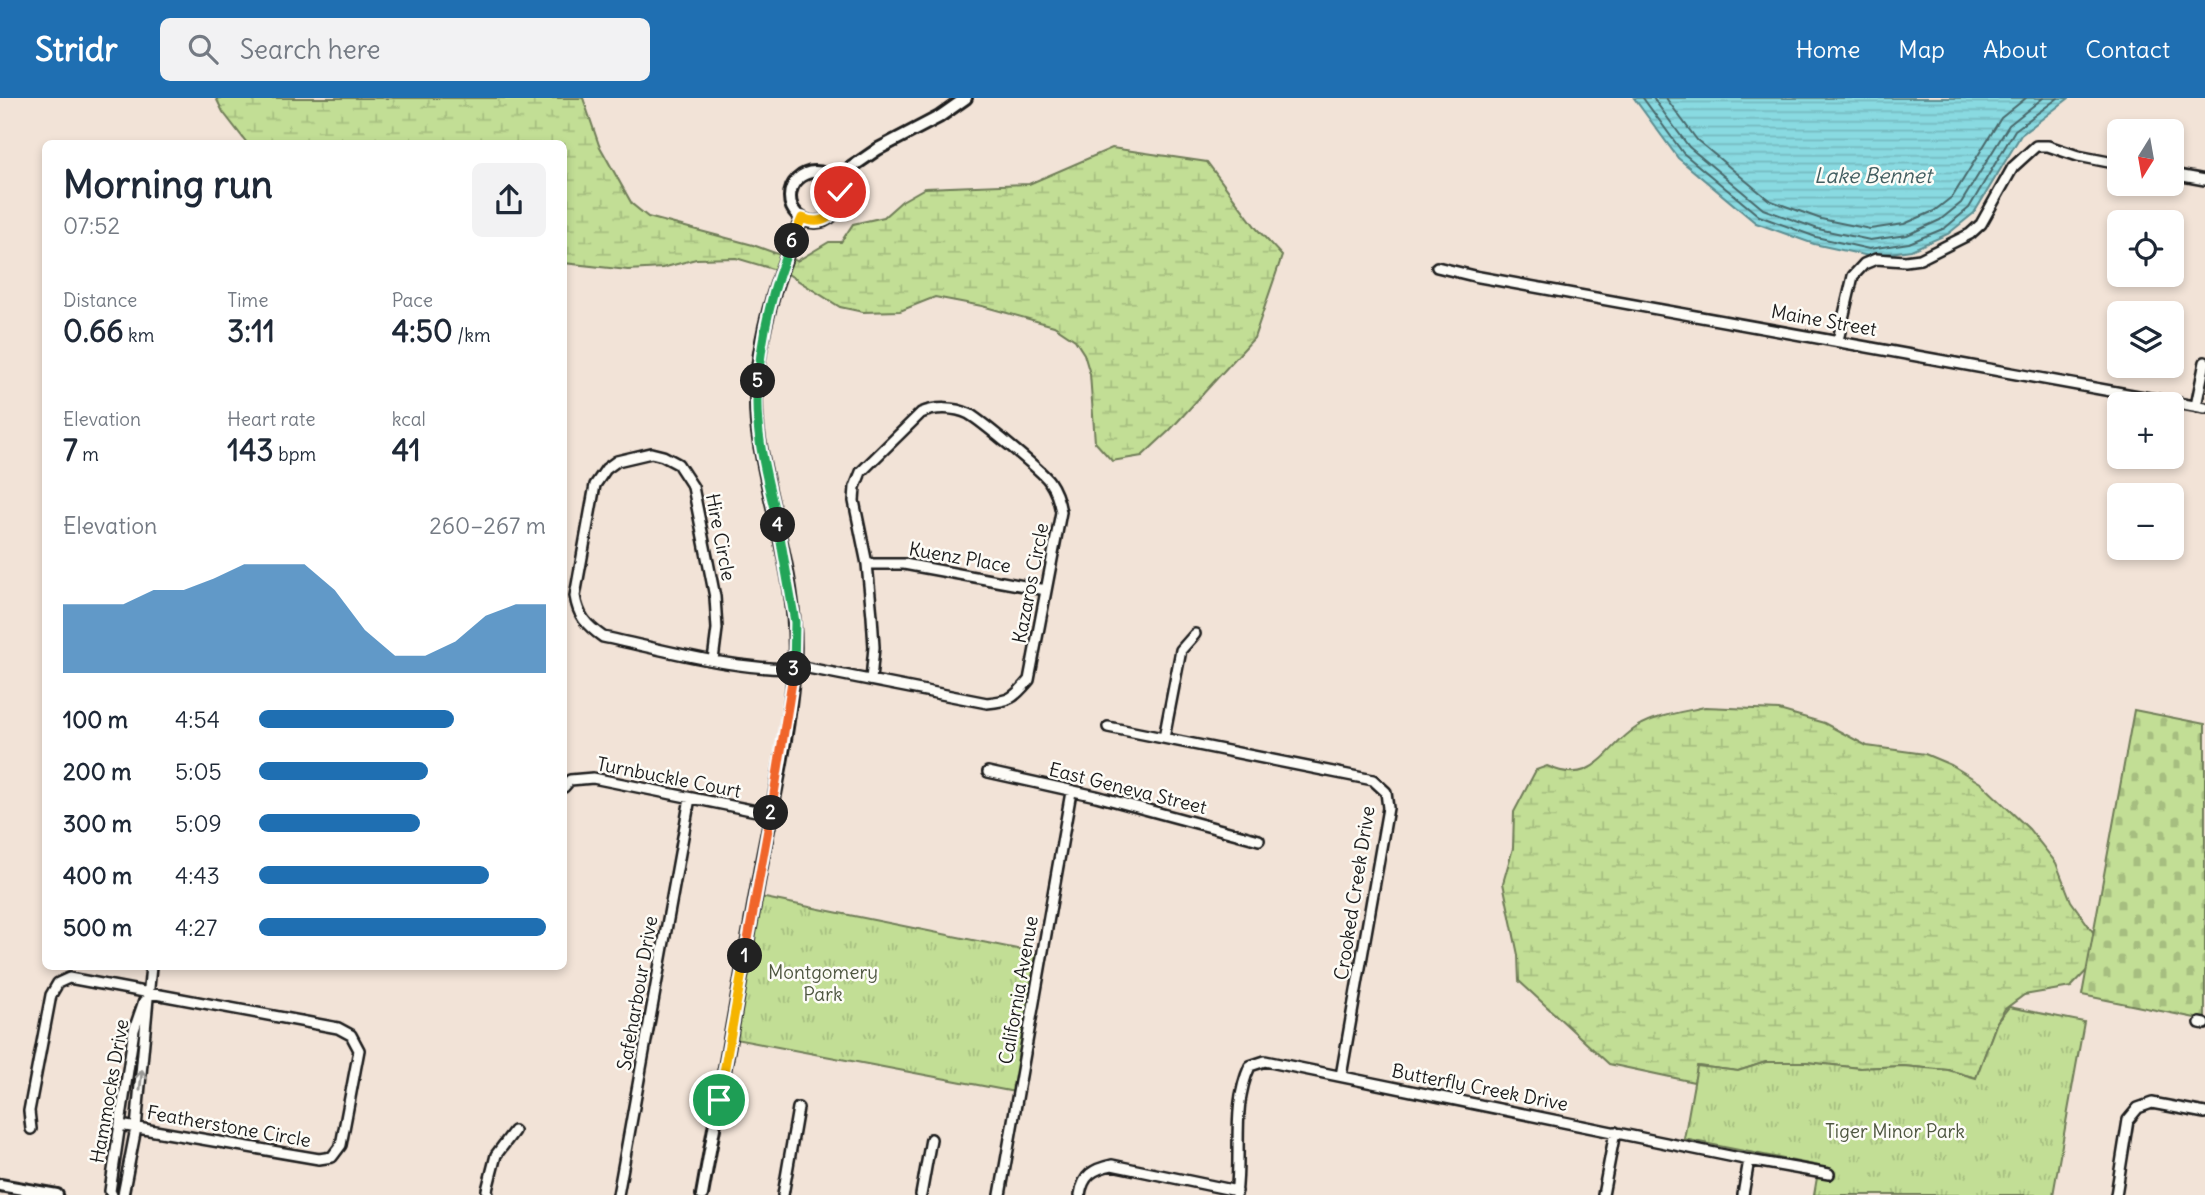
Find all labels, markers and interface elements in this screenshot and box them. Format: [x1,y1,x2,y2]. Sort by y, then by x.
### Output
search box [160,18,650,81]
text: Stridr [35,28,118,70]
icon: search [184,30,222,68]
text: Search here [240,33,381,66]
text: Home [1796,34,1860,64]
text: Map [1898,34,1945,64]
text: About [1983,34,2047,64]
text: Contact [2085,34,2170,64]
north arrow [2107,119,2184,196]
map controls [2107,119,2184,560]
text: Morning run [63,161,273,208]
pin [810,162,870,222]
water label: Lake Bennet [1814,162,1935,189]
button: share [472,163,546,237]
icon: check [821,173,859,211]
button: locate [2107,210,2184,287]
text: 07:52 [63,211,120,240]
pin: 6 [774,223,810,258]
text: 6 [786,228,797,252]
text: Distance [63,288,137,312]
text: Time [227,288,268,312]
text: Pace [392,288,433,312]
street label: Maine Street [1769,299,1879,341]
button: layers [2107,301,2184,378]
text: 0.66 [63,312,124,350]
text: 3:11 [227,312,275,350]
text: 4:50 [392,312,453,350]
text: km [124,323,154,347]
text: /km [453,323,491,347]
pin: 5 [740,364,776,398]
text: 5 [752,368,763,392]
button: + [2107,392,2184,469]
text: Elevation [63,407,141,431]
text: Heart rate [227,407,315,431]
text: kcal [392,407,426,431]
text: 7 [63,431,78,469]
text: 143 [227,431,274,469]
text: 41 [392,431,421,469]
text: m [78,442,99,466]
text: bpm [274,442,316,466]
button: − [2107,483,2184,560]
street label: Hire Circle [701,491,741,583]
pin: 4 [760,508,796,542]
text: Elevation [63,511,157,540]
text: 260–267 m [429,511,546,540]
text: 4 [772,512,783,536]
street label: Kazaros Circle [1007,521,1053,645]
street label: Kuenz Place [907,536,1013,578]
pin: 3 [776,652,812,686]
text: 3 [788,656,799,680]
text: 100 m [63,705,128,734]
text: 4:54 [175,705,220,734]
street label: Turnbuckle Court [595,751,743,803]
text: 200 m [63,757,132,786]
text: 5:05 [175,757,222,786]
street label: East Geneva Street [1047,757,1209,819]
pin: 2 [754,796,788,830]
text: 2 [765,800,776,824]
street label: Crooked Creek Drive [1328,804,1380,982]
text: 300 m [63,809,132,838]
text: 5:09 [175,809,222,838]
text: 400 m [63,861,132,890]
text: 4:43 [175,861,220,890]
text: 500 m [63,913,132,942]
text: 4:27 [175,913,217,942]
street label: Safeharbour Drive [612,914,662,1072]
street label: California Avenue [993,914,1043,1066]
pin: 1 [728,938,762,974]
text: 1 [741,943,748,967]
park label: Montgomery Park [768,960,878,1006]
street label: Hammocks Drive [85,1017,133,1165]
street label: Butterfly Creek Drive [1390,1058,1570,1116]
one-way arrow [135,1069,148,1092]
pin [689,1070,749,1130]
icon: arrive [700,1081,738,1119]
street label: Featherstone Circle [145,1100,313,1152]
park label: Tiger Minor Park [1825,1119,1965,1143]

